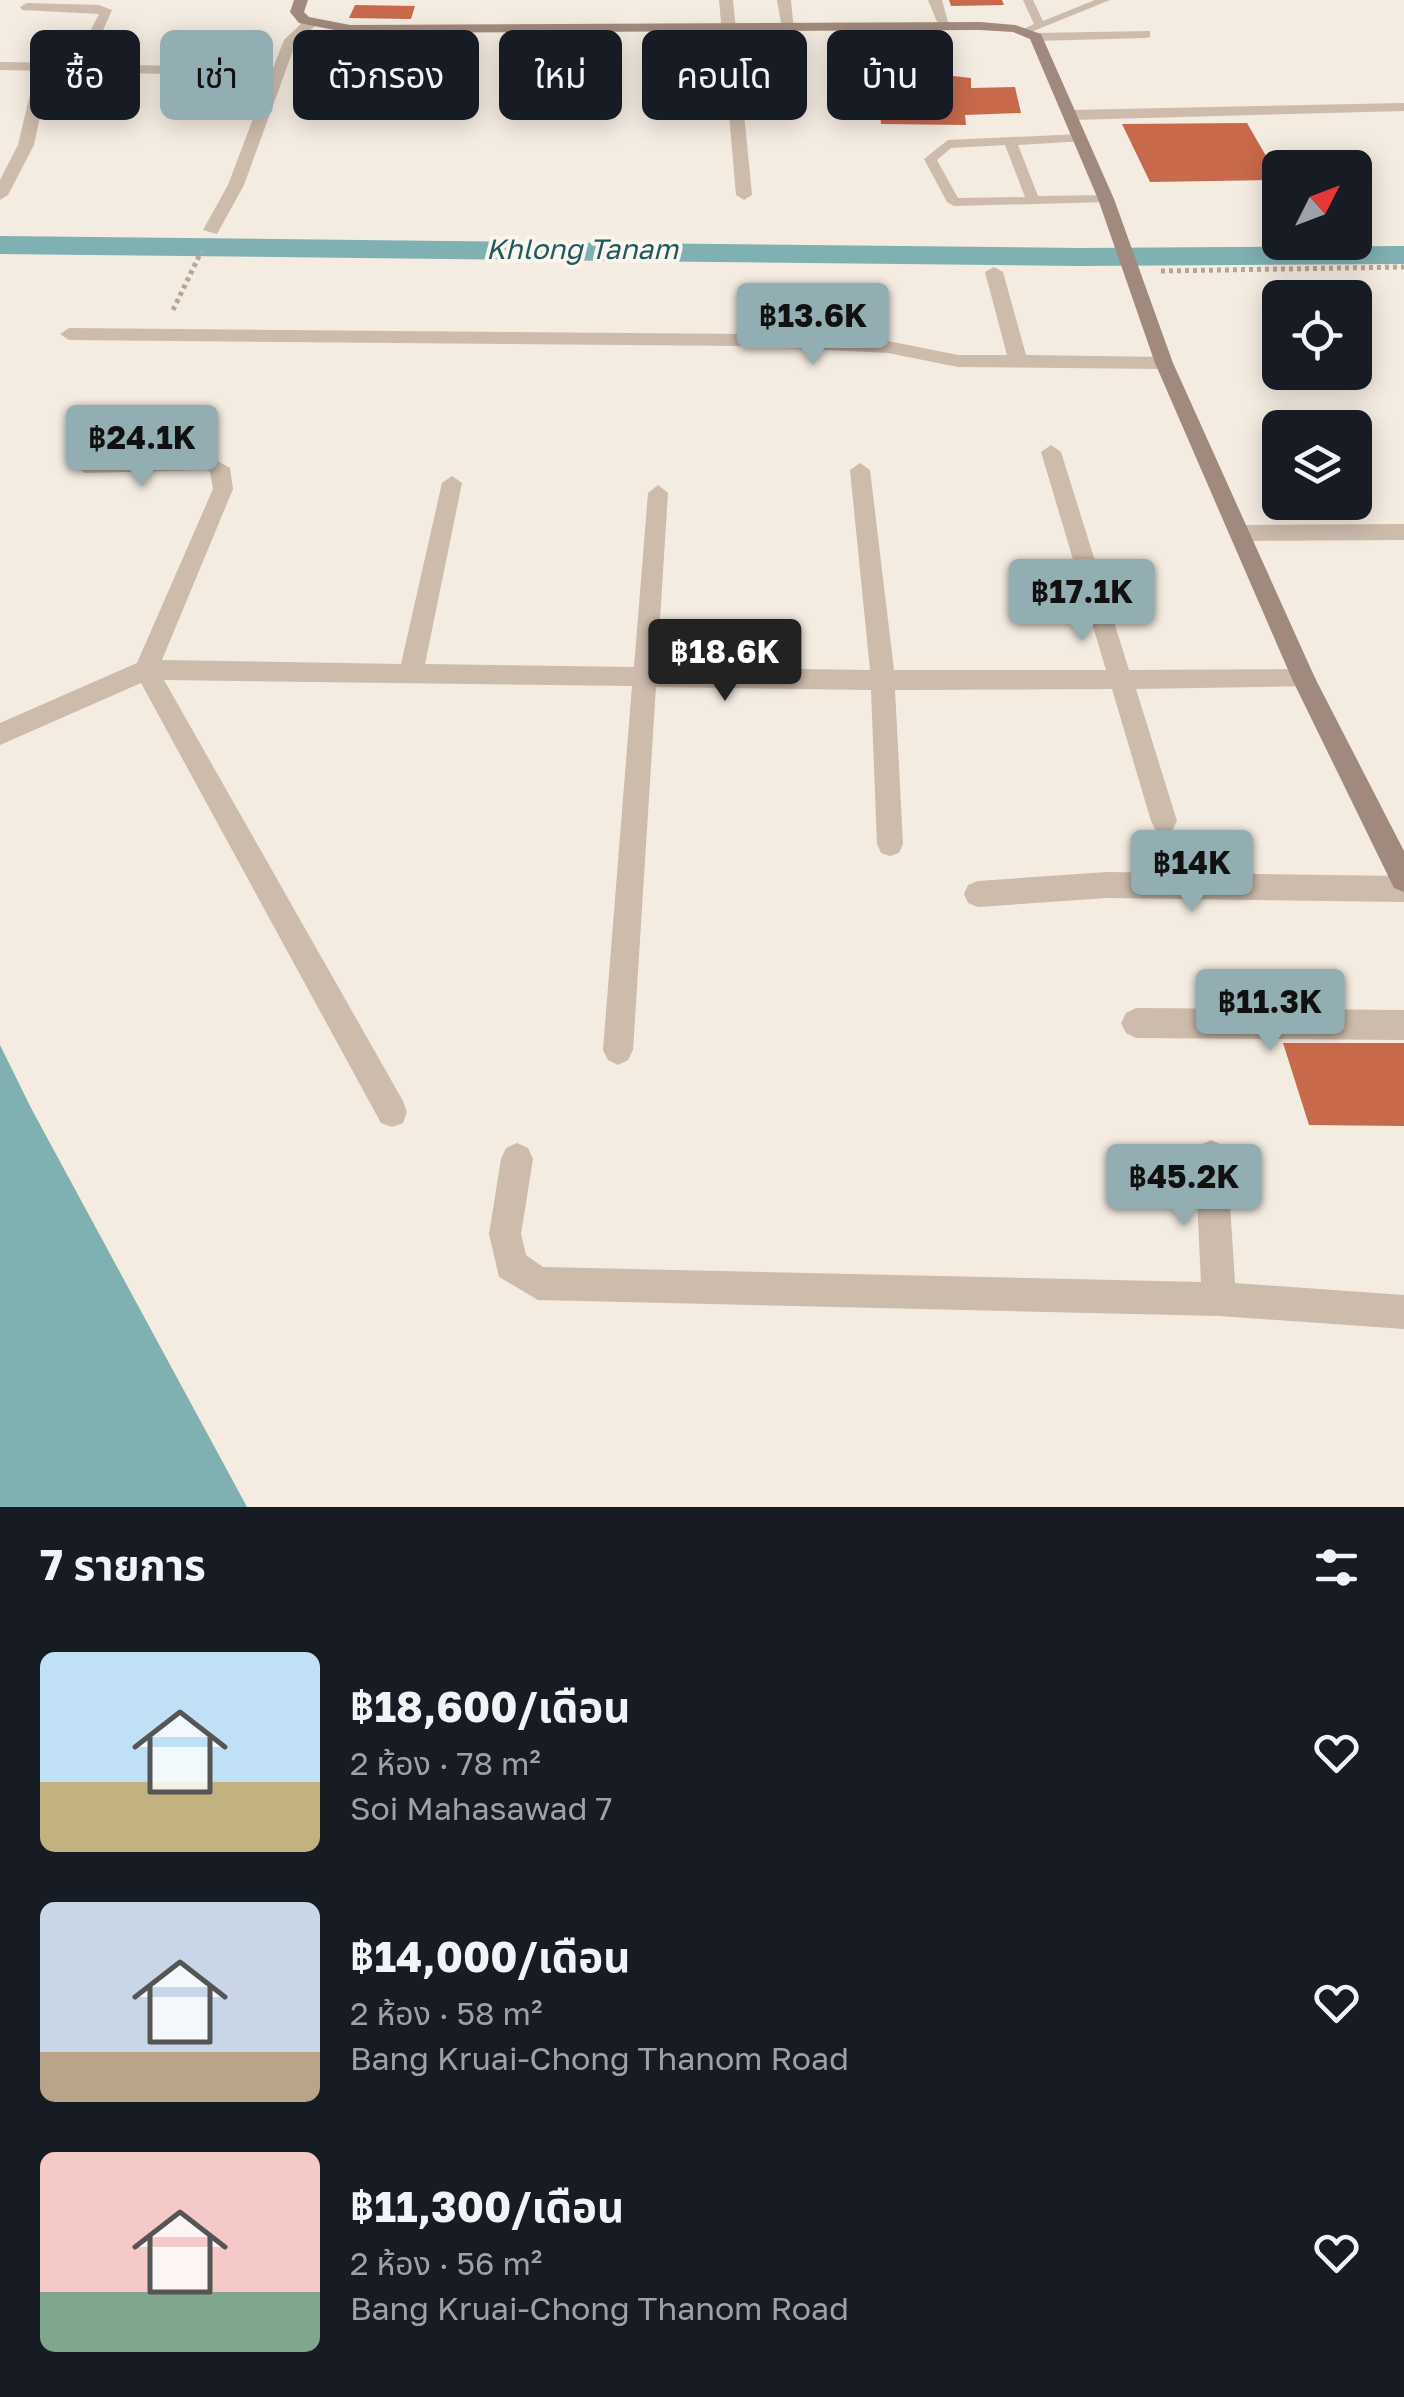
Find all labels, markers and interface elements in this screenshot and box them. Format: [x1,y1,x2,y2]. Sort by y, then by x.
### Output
chip: ซื้อ [30,30,140,120]
chip: เช่า [160,30,273,120]
chip: ตัวกรอง [293,30,479,120]
chip: ใหม่ [499,30,622,120]
chip: คอนโด [642,30,807,120]
chip: บ้าน [827,30,953,120]
north arrow [1262,150,1372,260]
map controls [1262,150,1372,520]
water label: Khlong Tanam [486,232,679,265]
button: locate [1262,280,1372,390]
pin: ฿13.6K [732,283,894,368]
text: ฿13.6K [759,296,867,334]
pin: ฿24.1K [61,405,223,490]
button: layers [1262,410,1372,520]
text: ฿24.1K [88,418,196,456]
pin: ฿17.1K [1001,559,1163,644]
text: ฿17.1K [1031,572,1133,610]
pin: ฿18.6K [644,619,806,704]
text: ฿18.6K [670,632,780,670]
pin: ฿14K [1133,830,1251,915]
text: ฿14K [1153,843,1231,881]
pin: ฿11.3K [1189,969,1351,1054]
text: ฿11.3K [1218,982,1322,1020]
pin: ฿45.2K [1103,1144,1265,1229]
text: ฿45.2K [1128,1157,1240,1195]
text: 7 รายการ [40,1539,206,1589]
icon: filters [1309,1540,1364,1595]
text: ฿18,600/เดือน [350,1681,630,1731]
icon: home [120,1692,240,1812]
icon: heart [1309,1725,1364,1780]
text: 2 ห้อง · 78 m² [350,1744,541,1782]
text: Soi Mahasawad 7 [350,1789,612,1827]
text: ฿14,000/เดือน [350,1931,630,1981]
icon: home [120,1942,240,2062]
icon: heart [1309,1975,1364,2030]
text: 2 ห้อง · 58 m² [350,1994,542,2032]
text: Bang Kruai-Chong Thanom Road [350,2039,849,2077]
text: ฿11,300/เดือน [350,2181,624,2231]
icon: home [120,2192,240,2312]
icon: heart [1309,2225,1364,2280]
text: 2 ห้อง · 56 m² [350,2244,542,2282]
text: Bang Kruai-Chong Thanom Road [350,2289,849,2327]

